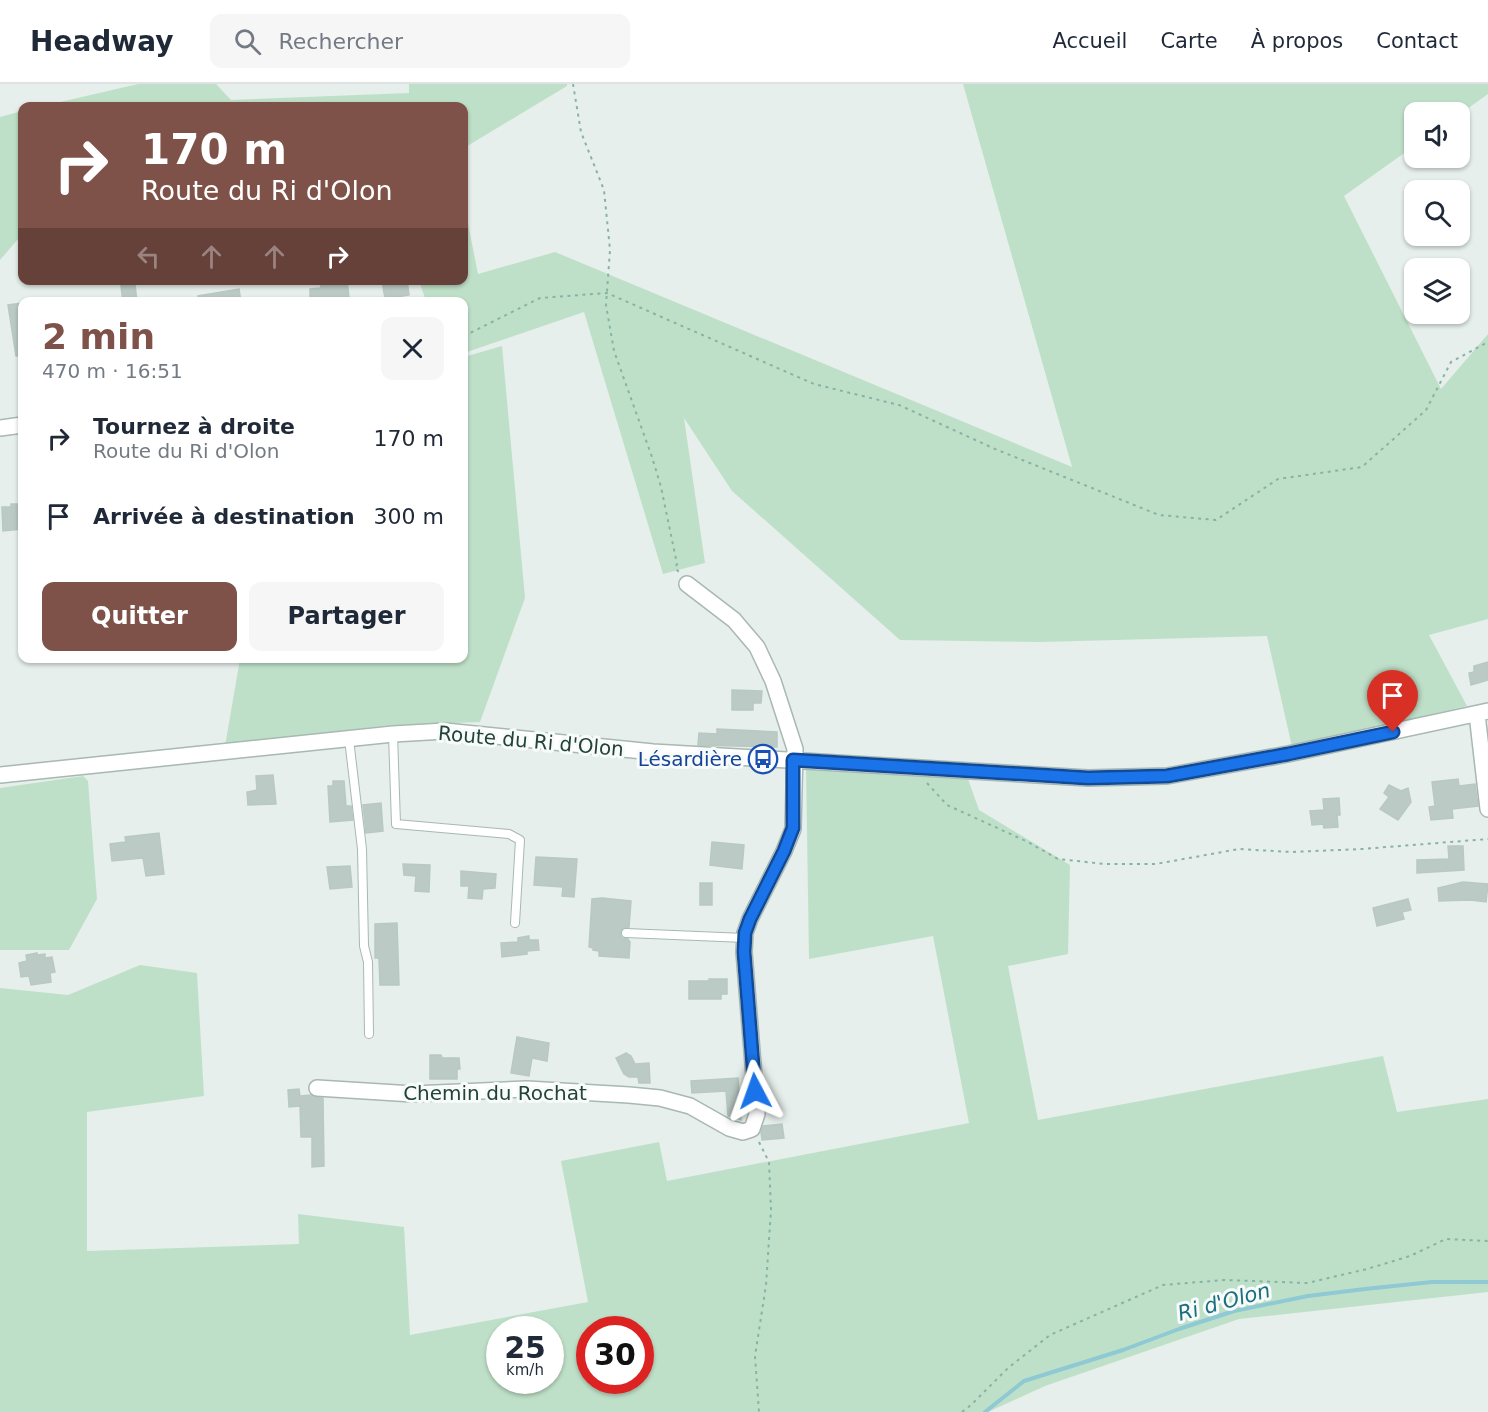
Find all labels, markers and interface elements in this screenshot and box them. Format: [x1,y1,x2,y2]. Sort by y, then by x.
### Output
search box [210,14,630,68]
text: Headway [30,25,174,58]
icon: search [231,25,264,58]
text: Rechercher [279,29,403,54]
text: Accueil [1052,29,1127,53]
text: Carte [1160,29,1218,53]
text: À propos [1251,29,1343,53]
text: Contact [1376,29,1458,53]
map controls [1404,102,1470,324]
button: sound [1404,102,1470,168]
text: 170 m [141,125,287,174]
icon: right [42,126,120,204]
text: Route du Ri d'Olon [141,175,393,206]
button: search [1404,180,1470,246]
icon: left [132,240,165,273]
icon: ahead [195,240,228,273]
icon: ahead [258,240,291,273]
icon: right [321,240,354,273]
button: layers [1404,258,1470,324]
text: 2 min [42,316,155,357]
button: close [381,317,444,380]
text: 470 m · 16:51 [42,359,183,383]
text: Tournez à droite [93,414,295,439]
icon: right [42,422,75,455]
text: 170 m [374,426,444,451]
text: Route du Ri d'Olon [93,439,279,463]
icon: arrive [42,500,75,533]
text: Arrivée à destination [93,504,355,529]
text: 300 m [374,504,444,529]
button: Quitter [42,582,237,651]
button: Partager [249,582,444,651]
pin [1367,670,1418,732]
icon: arrive [1376,679,1409,712]
street label: Route du Ri d'Olon [437,721,625,761]
bus stop icon: Lésardière [747,743,779,775]
place label: Lésardière [638,747,742,771]
position arrow [723,1059,787,1123]
street label: Chemin du Rochat [403,1081,587,1105]
water label: Ri d'Olon [1175,1278,1273,1326]
speed limit sign: 30 [576,1316,654,1394]
text: 25 [504,1330,546,1365]
text: km/h [506,1361,544,1379]

